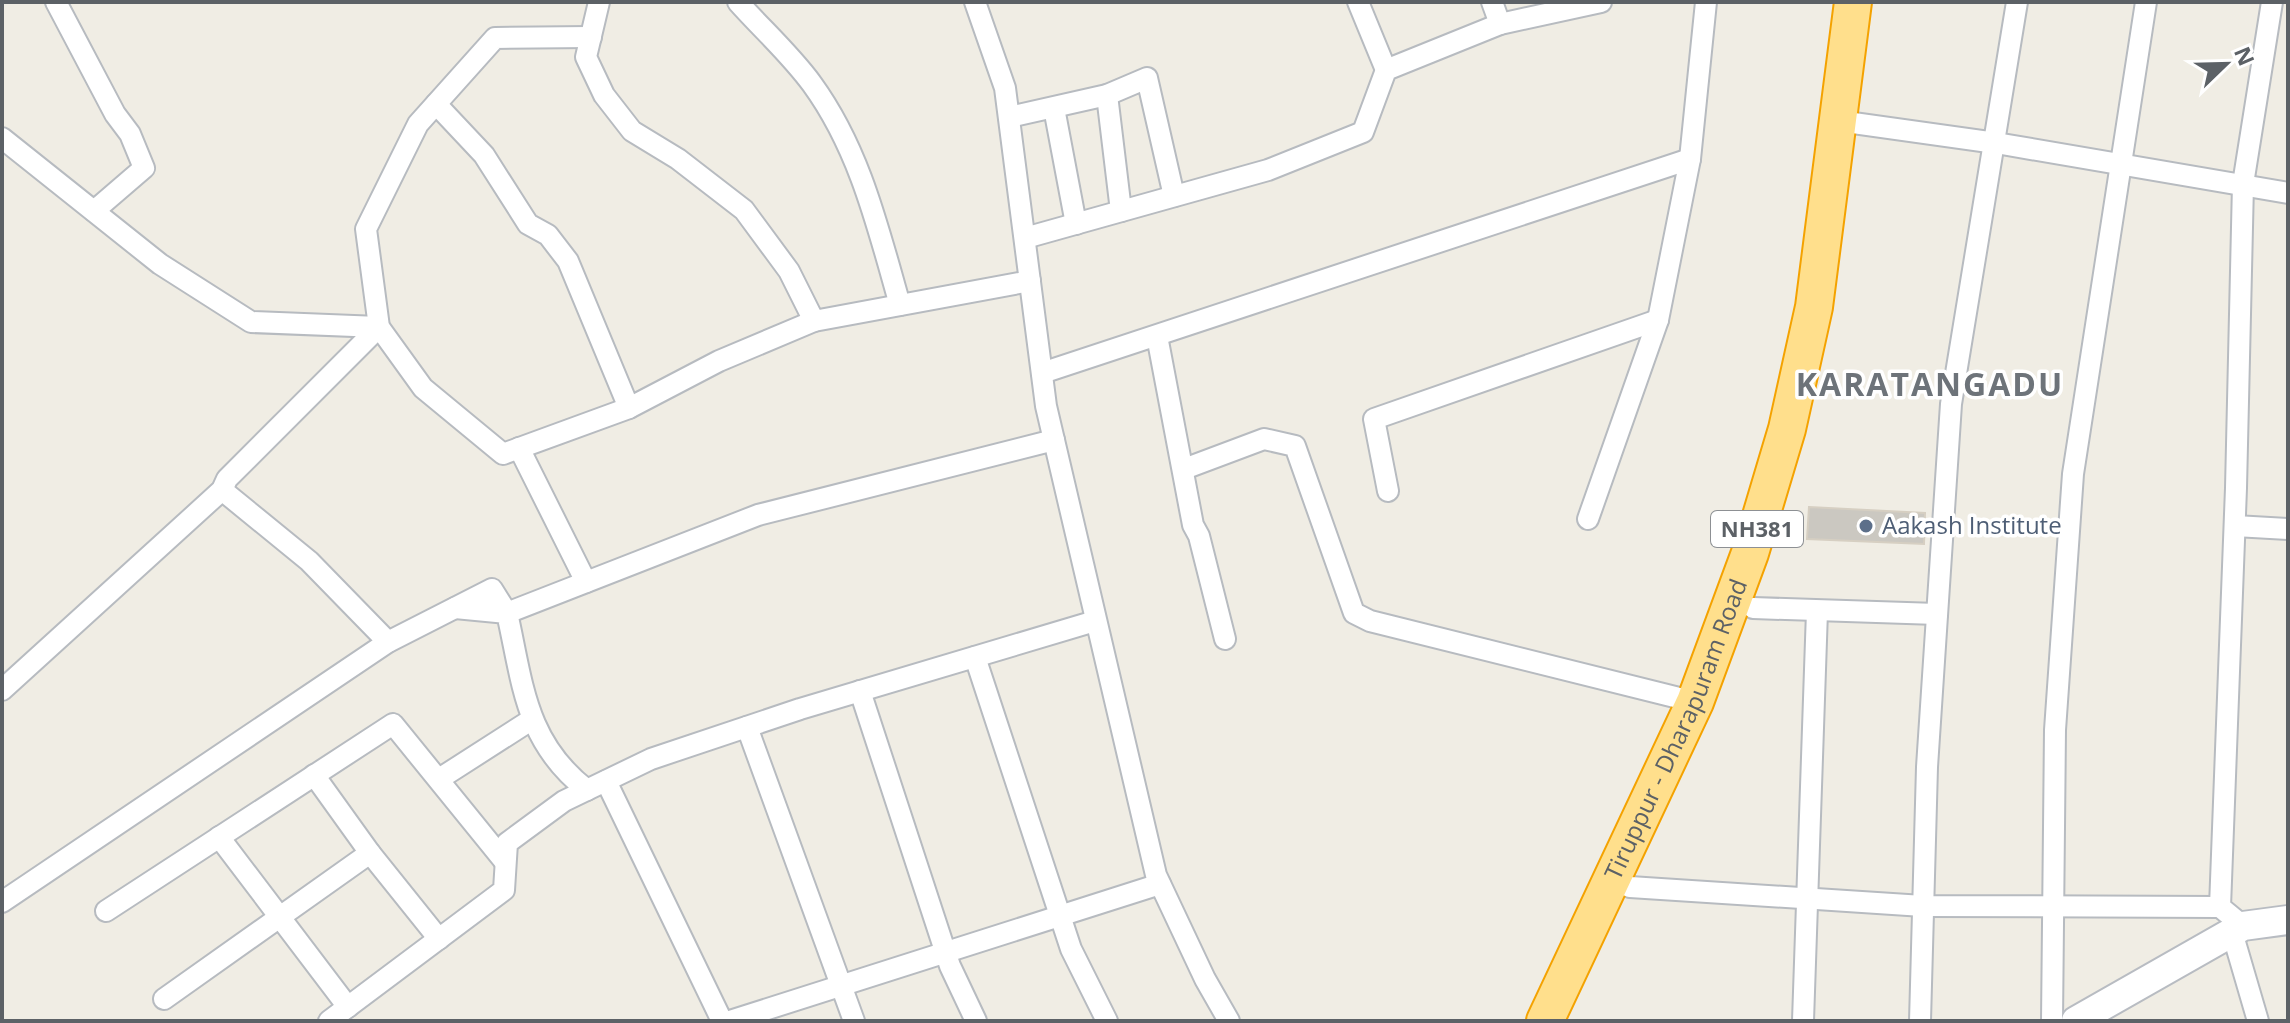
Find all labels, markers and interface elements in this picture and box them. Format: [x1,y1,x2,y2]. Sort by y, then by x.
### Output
north arrow [2186,24,2266,104]
text: N [2228,42,2263,70]
district label: KARATANGADU [1796,362,2064,405]
place label: Aakash Institute [1882,508,2062,541]
road number: NH381 [1711,511,1803,547]
marker: Aakash Institute [1857,517,1875,535]
street label: Tiruppur - Dharapuram Road [1596,574,1754,885]

